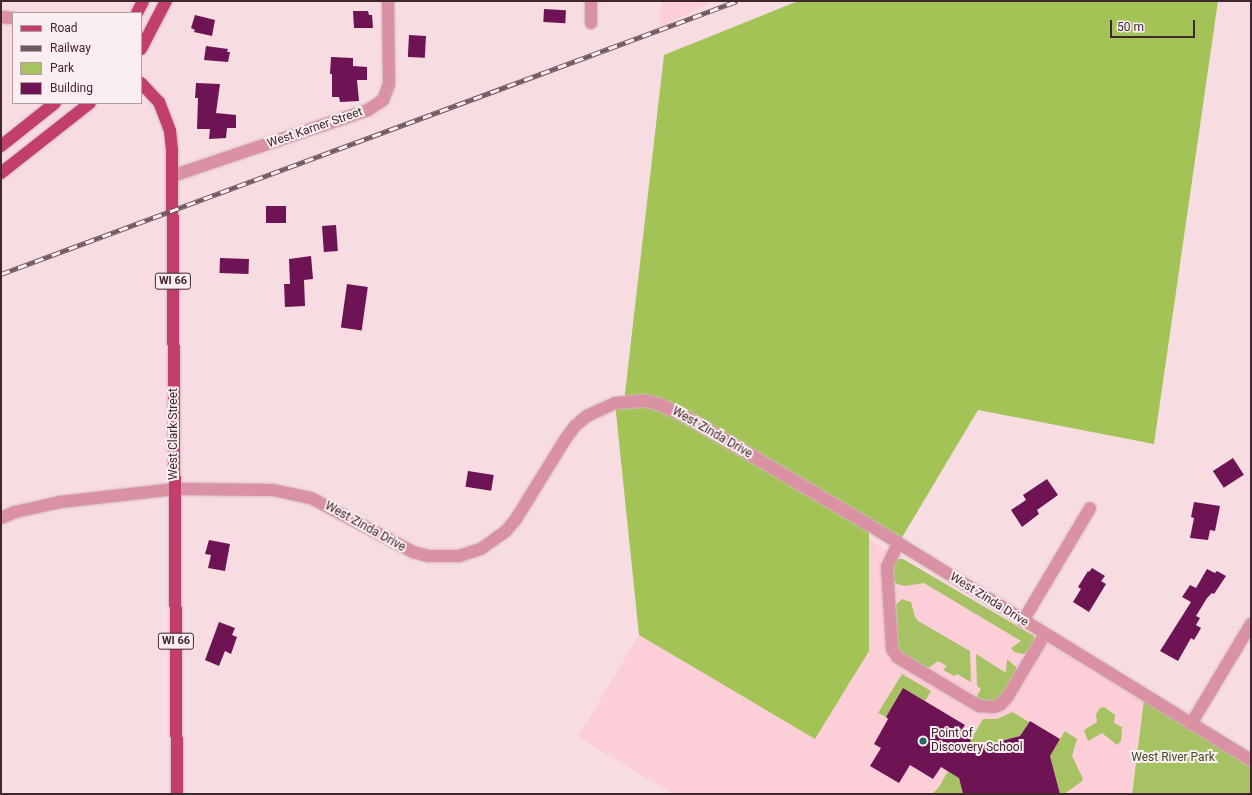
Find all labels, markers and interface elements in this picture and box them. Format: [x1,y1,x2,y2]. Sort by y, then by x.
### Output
legend [12,12,142,104]
scale bar [1112,12,1197,38]
text: 50 m [1117,20,1144,34]
text: Road [50,21,78,35]
text: Railway [50,41,91,55]
text: Park [50,61,74,75]
text: Building [50,81,93,95]
street label: West Karner Street [266,105,364,151]
road number: WI 66 [154,272,192,290]
street label: West Clark Street [167,388,181,480]
street label: West Zinda Drive [669,404,755,462]
street label: West Zinda Drive [322,499,408,555]
street label: West Zinda Drive [947,570,1031,630]
road number: WI 66 [157,632,195,650]
place label: Point of Discovery School [931,727,1023,755]
marker: Point of Discovery School [918,736,928,746]
park label: West River Park [1131,751,1215,765]

